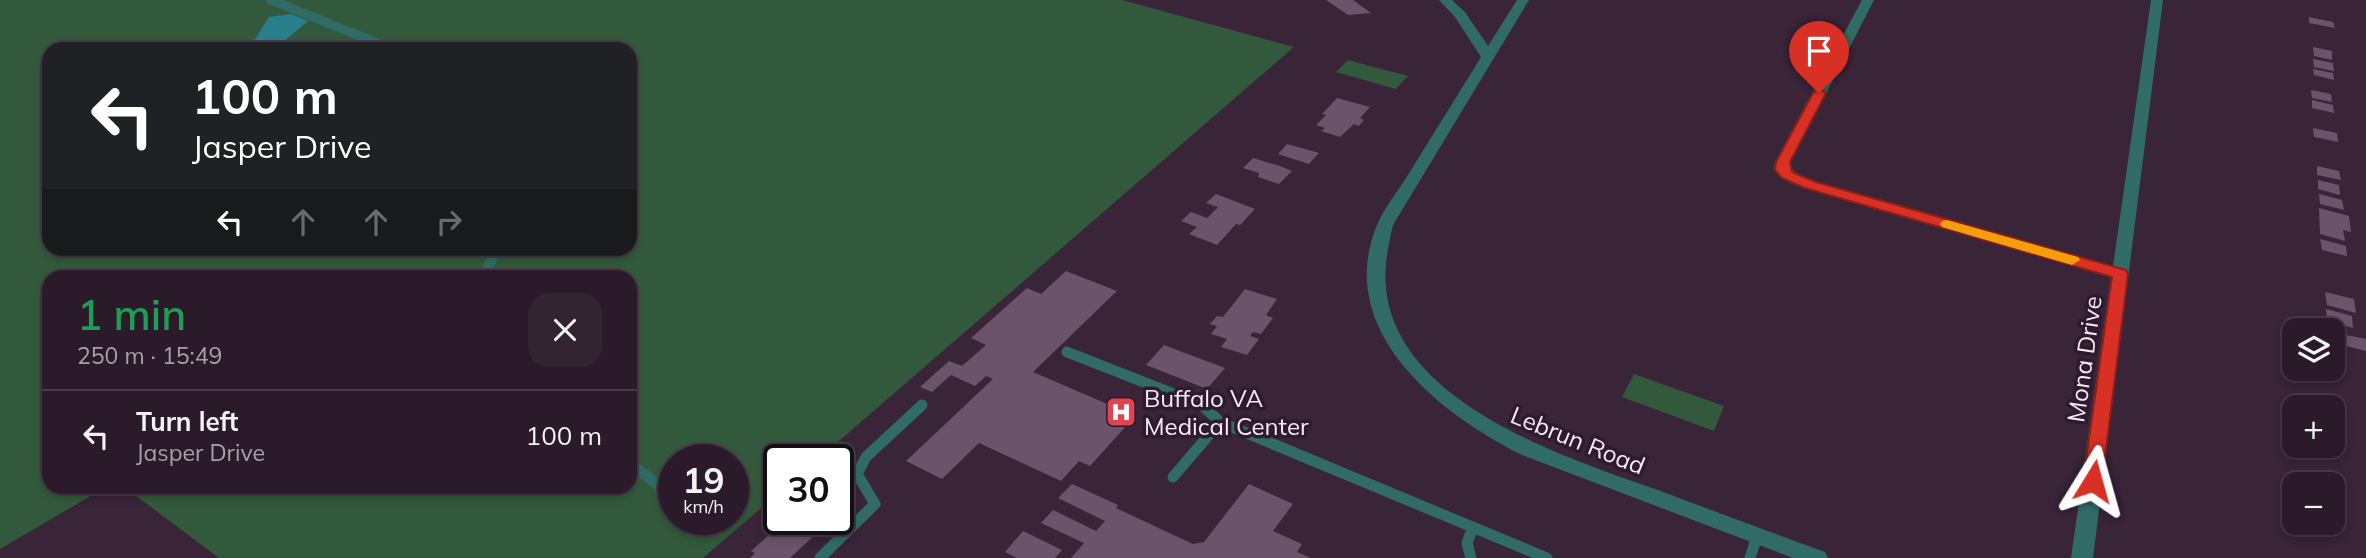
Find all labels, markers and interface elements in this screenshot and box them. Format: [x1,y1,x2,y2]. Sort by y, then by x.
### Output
pin [1789,21,1849,93]
icon: arrive [1800,32,1838,70]
text: 100 m [192,65,338,126]
icon: left [77,70,168,161]
text: Jasper Drive [192,126,371,166]
icon: left [211,203,249,241]
icon: ahead [284,203,322,241]
icon: ahead [357,203,395,241]
icon: right [430,203,468,241]
text: 1 min [77,288,186,341]
button: close [528,293,602,367]
street label: Mona Drive [2060,294,2108,424]
map controls [2282,318,2345,535]
button: layers [2282,318,2345,381]
text: 250 m · 15:49 [77,341,222,370]
place label: Buffalo VA Medical Center [1144,383,1309,441]
hospital icon: Buffalo VA Medical Center [1104,395,1138,429]
button: + [2282,395,2345,458]
street label: Lebrun Road [1506,399,1650,481]
text: Turn left [136,405,238,438]
icon: left [77,417,115,455]
text: 100 m [526,419,602,452]
text: Jasper Drive [136,438,265,467]
speed limit sign: 30 [763,444,854,535]
position arrow [2056,444,2130,518]
text: 19 [682,458,725,502]
button: − [2282,472,2345,535]
text: km/h [683,495,724,518]

